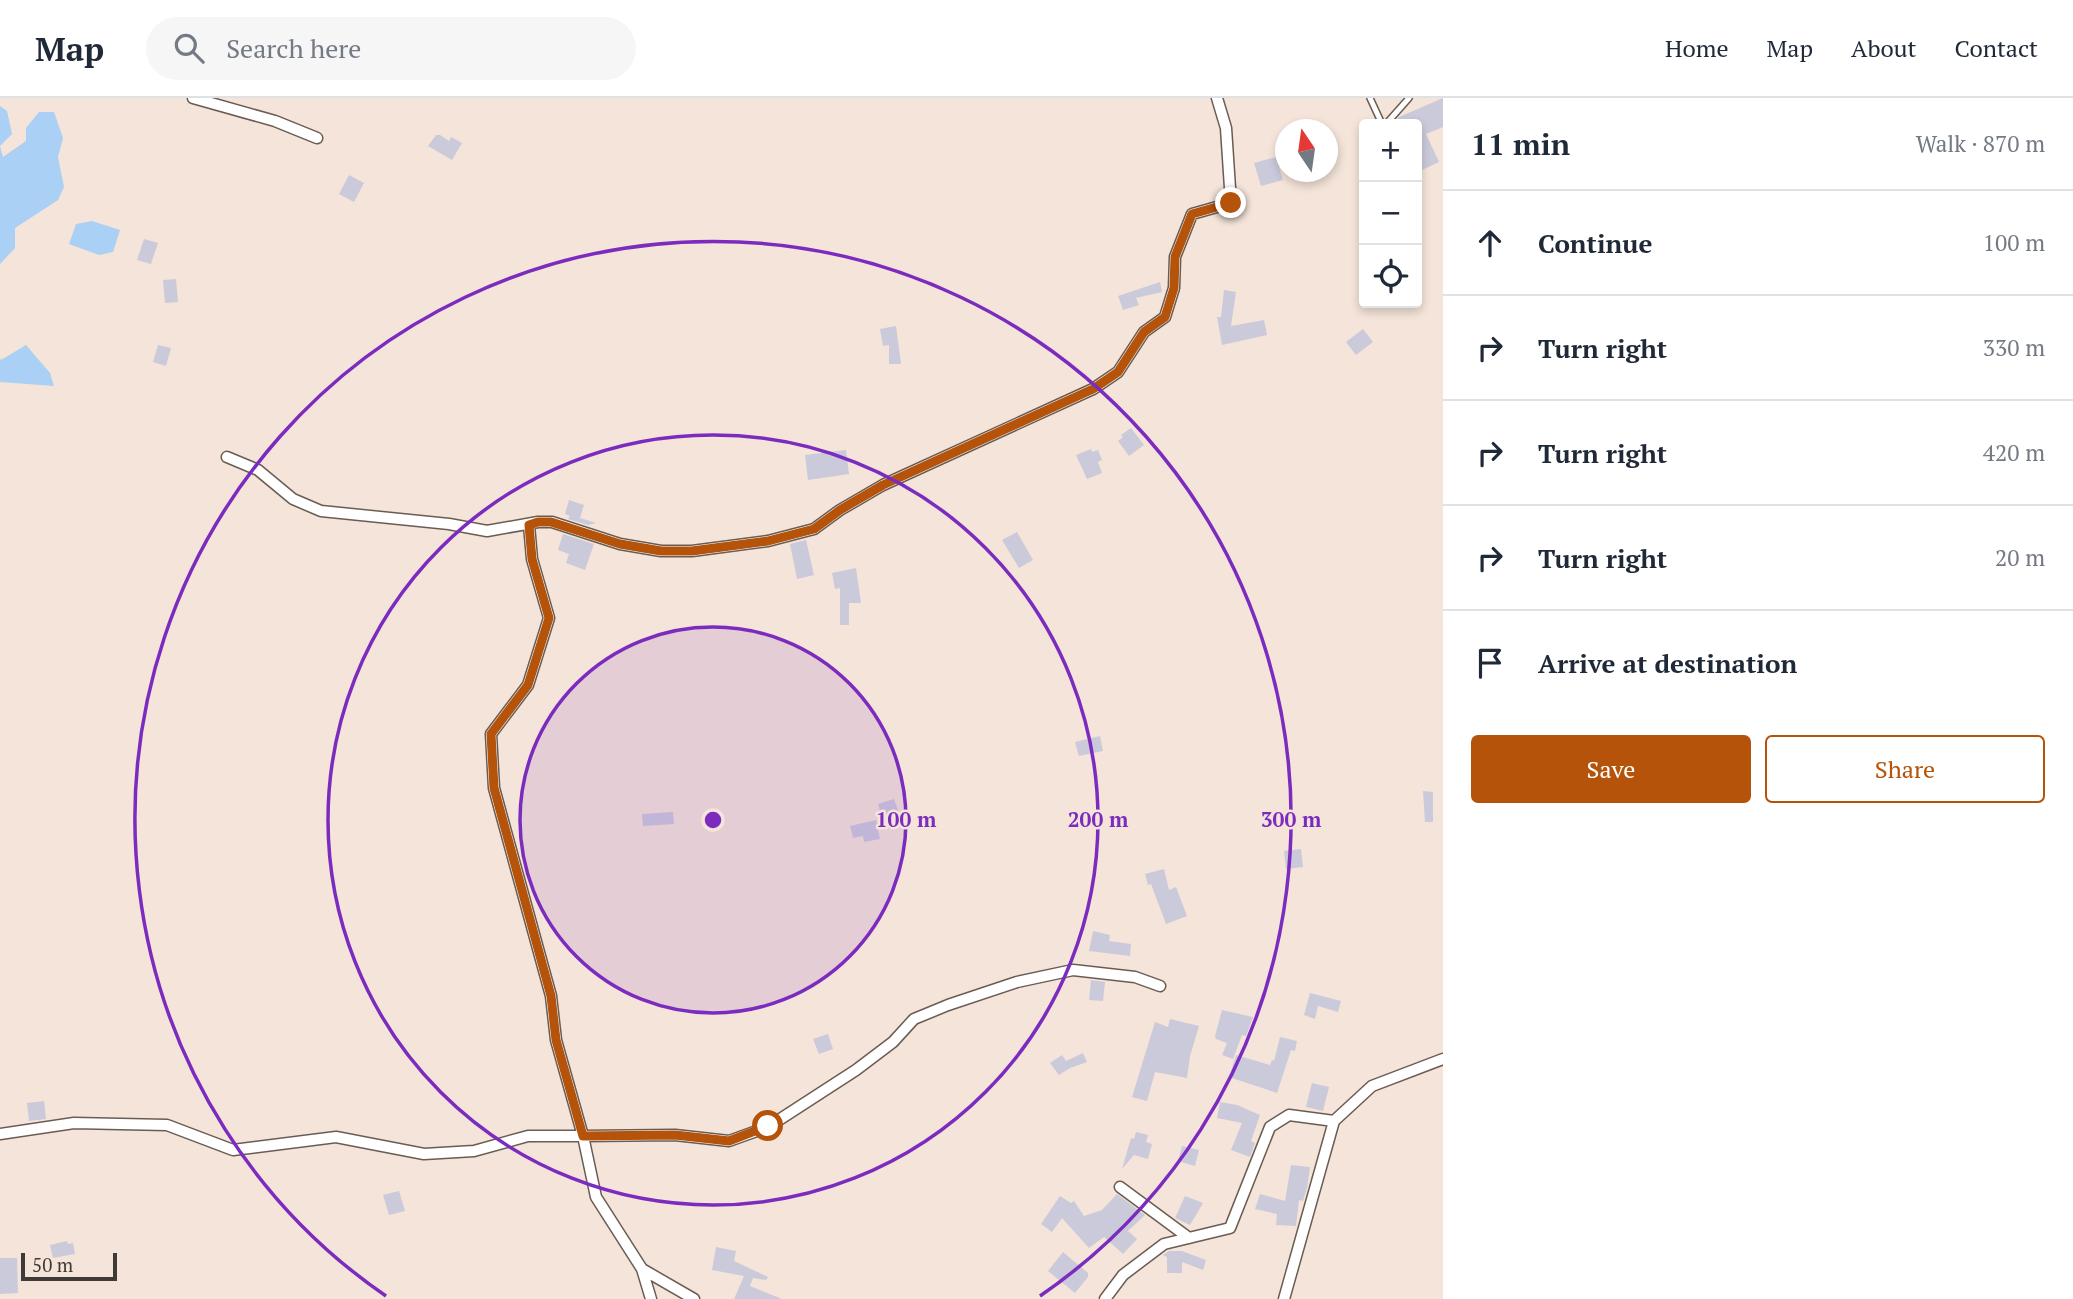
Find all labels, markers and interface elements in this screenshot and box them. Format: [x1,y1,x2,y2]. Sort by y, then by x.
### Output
search box [146,17,636,80]
text: Map [35,27,104,70]
icon: search [170,29,208,67]
text: Search here [226,31,361,65]
text: Home [1665,32,1729,64]
text: Map [1767,32,1813,64]
text: About [1851,32,1917,64]
text: Contact [1955,32,2038,64]
north arrow [1275,119,1338,182]
map controls [1359,119,1422,308]
button: + [1359,119,1422,182]
text: 11 min [1471,124,1570,164]
text: Walk · 870 m [1916,128,2045,159]
button: − [1359,182,1422,245]
route end [1215,187,1246,218]
icon: ahead [1471,224,1509,262]
text: Continue [1538,226,1652,260]
text: 100 m [1983,227,2045,258]
button: locate [1359,245,1422,308]
icon: right [1471,329,1509,367]
text: Turn right [1538,331,1667,365]
text: 330 m [1983,332,2045,363]
icon: right [1471,434,1509,472]
text: Turn right [1538,436,1667,470]
text: 420 m [1983,437,2045,468]
icon: right [1471,539,1509,577]
text: Turn right [1538,541,1667,575]
text: 20 m [1995,542,2045,573]
icon: arrive [1471,644,1509,682]
text: Arrive at destination [1538,646,1797,680]
button: Save [1471,735,1751,803]
button: Share [1765,735,2045,803]
text: 100 m [876,805,937,833]
text: 200 m [1068,805,1129,833]
text: 300 m [1261,805,1322,833]
centre of rings [701,808,725,832]
route start [752,1110,783,1141]
scale bar [21,1250,117,1282]
text: 50 m [32,1252,73,1277]

